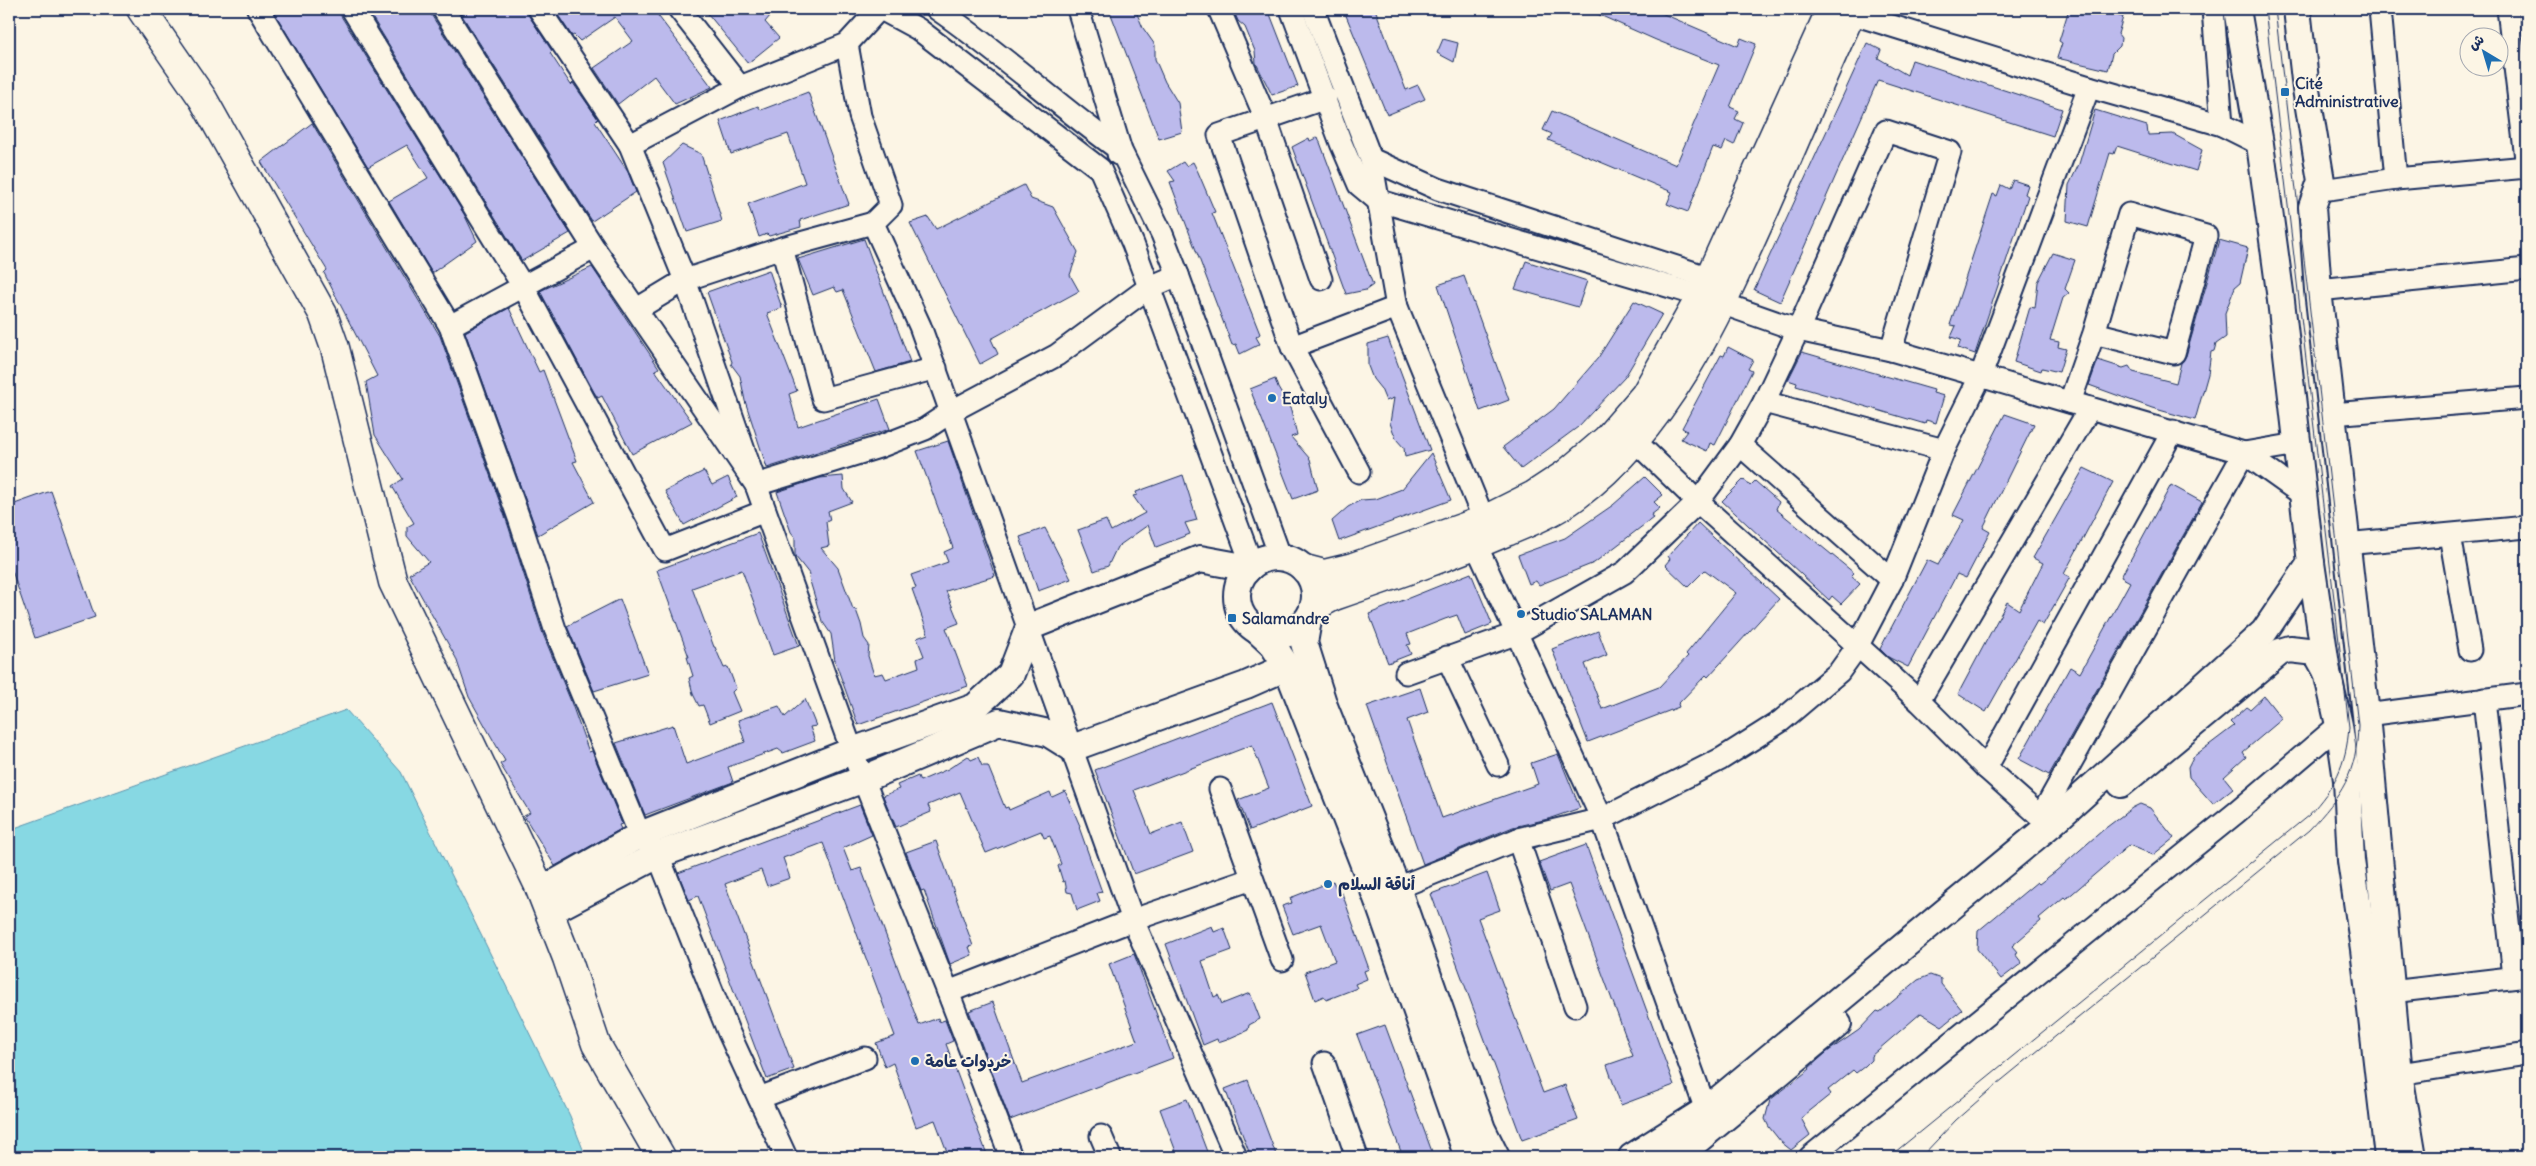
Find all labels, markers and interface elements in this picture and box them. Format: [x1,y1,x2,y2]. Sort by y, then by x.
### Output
north arrow [2458,28,2508,78]
text: ش [2464,30,2488,54]
place label: Cité Administrative [2295,73,2399,111]
marker: Cité Administrative [2279,86,2291,98]
place label: Eataly [1282,388,1328,409]
marker: Eataly [1266,392,1278,404]
place label: Studio SALAMAN [1531,604,1653,624]
place label: Salamandre [1242,608,1330,628]
marker: Studio SALAMAN [1515,608,1527,620]
marker: Salamandre [1226,612,1238,624]
place label: أناقة السلام [1338,874,1416,897]
marker: أناقة السلام [1322,878,1334,890]
place label: خردوات عامة [925,1051,1011,1072]
marker: خردوات عامة [909,1055,921,1067]

